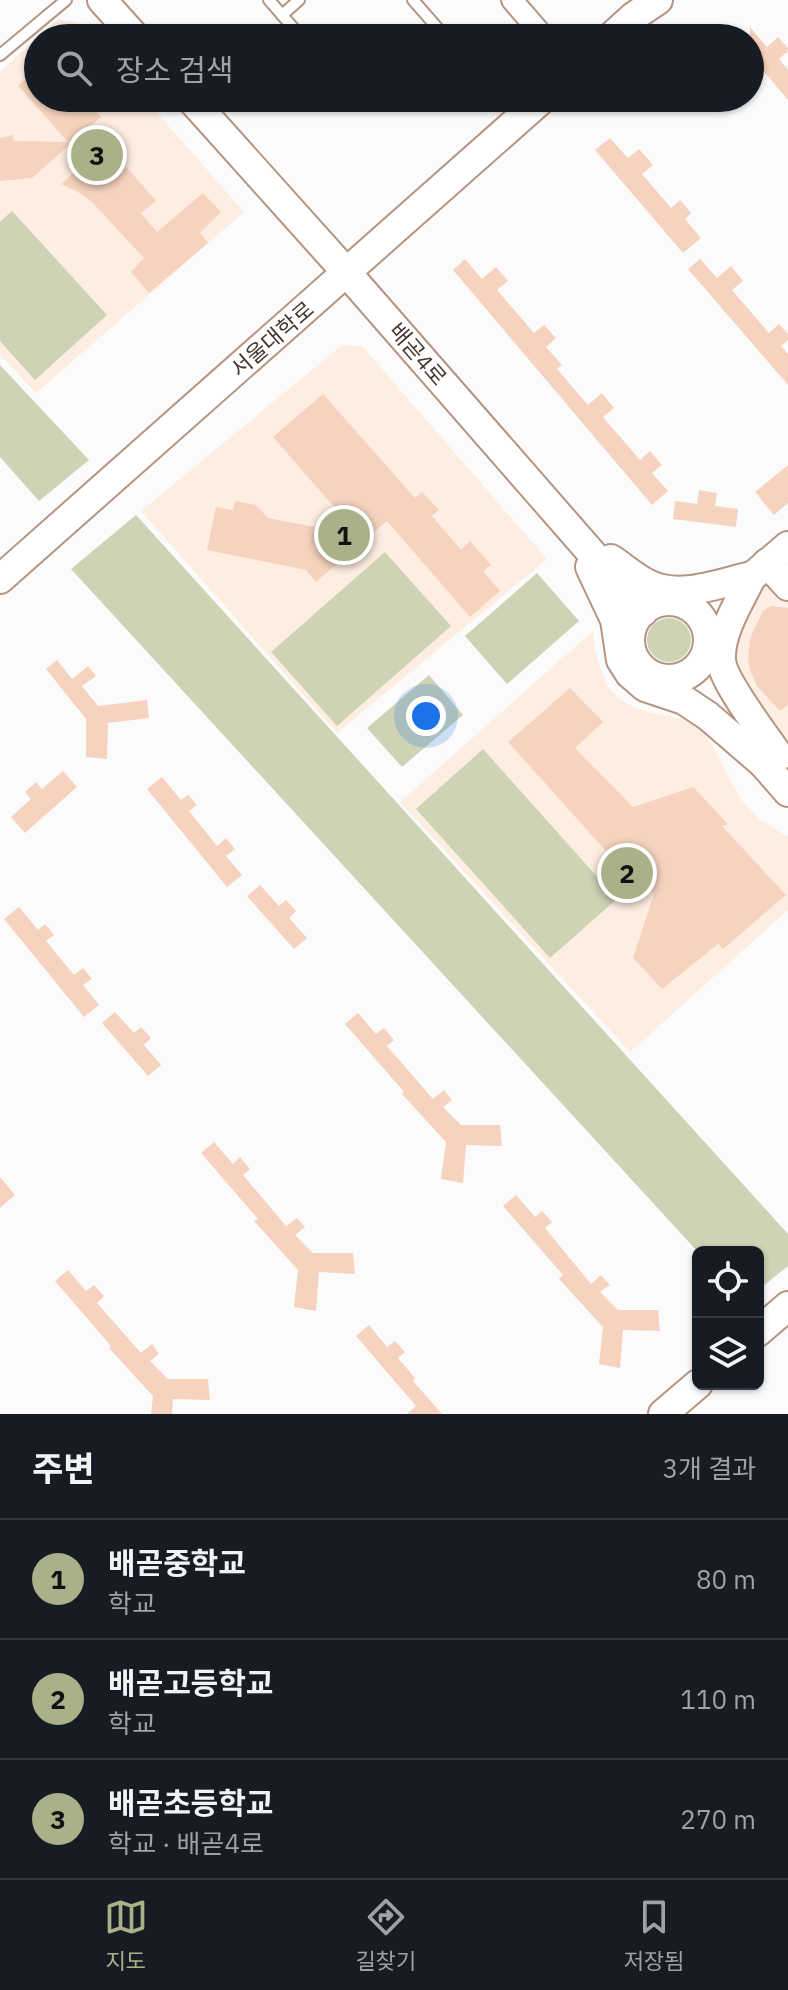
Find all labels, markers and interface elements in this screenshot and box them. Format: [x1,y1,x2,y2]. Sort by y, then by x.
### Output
search box [24,24,764,112]
icon: search [52,46,96,90]
text: 장소 검색 [116,50,233,89]
pin: 3 [71,125,123,185]
street label: 서울대학로 [224,294,319,383]
street label: 배곧4로 [383,316,454,391]
pin: 1 [318,505,370,565]
your location [406,696,446,736]
pin: 2 [601,843,653,903]
map controls [692,1246,764,1390]
button: locate [692,1246,764,1318]
button: layers [692,1318,764,1390]
text: 주변 [32,1446,95,1490]
text: 3개 결과 [663,1451,756,1485]
text: 배곧중학교 [108,1543,246,1582]
text: 1 [50,1562,66,1596]
text: 80 m [696,1562,756,1596]
text: 학교 [108,1586,156,1620]
text: 배곧고등학교 [108,1663,274,1702]
text: 2 [50,1682,66,1716]
text: 110 m [680,1682,756,1716]
text: 학교 [108,1706,156,1740]
text: 배곧초등학교 [108,1783,274,1822]
text: 3 [50,1802,66,1836]
text: 270 m [680,1802,756,1836]
text: 학교 · 배곧4로 [108,1826,264,1860]
tab: 지도 [104,1895,148,1975]
tab: 길찾기 [355,1895,416,1975]
tab: 저장됨 [623,1895,684,1975]

